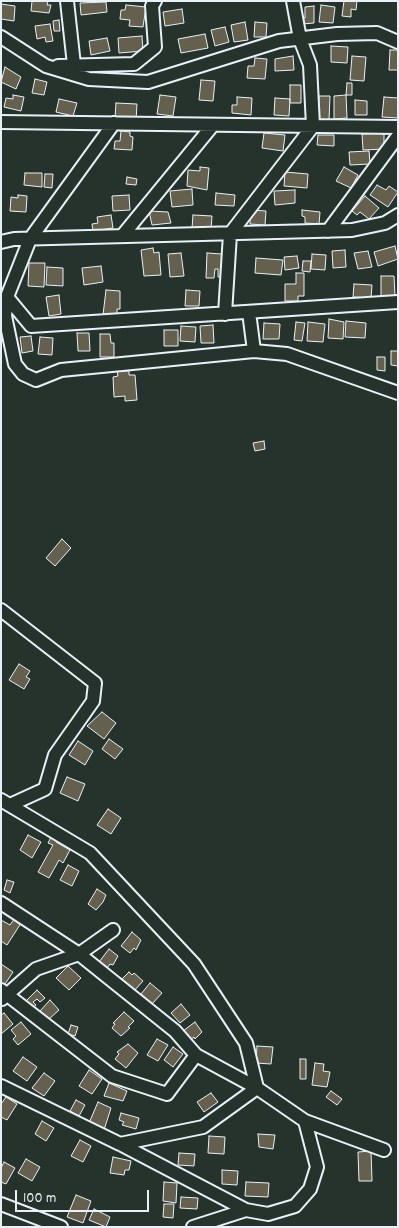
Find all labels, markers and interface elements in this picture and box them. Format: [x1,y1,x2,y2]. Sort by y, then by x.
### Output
scale bar [18,1180,151,1212]
text: 100 m [23,1188,56,1210]

